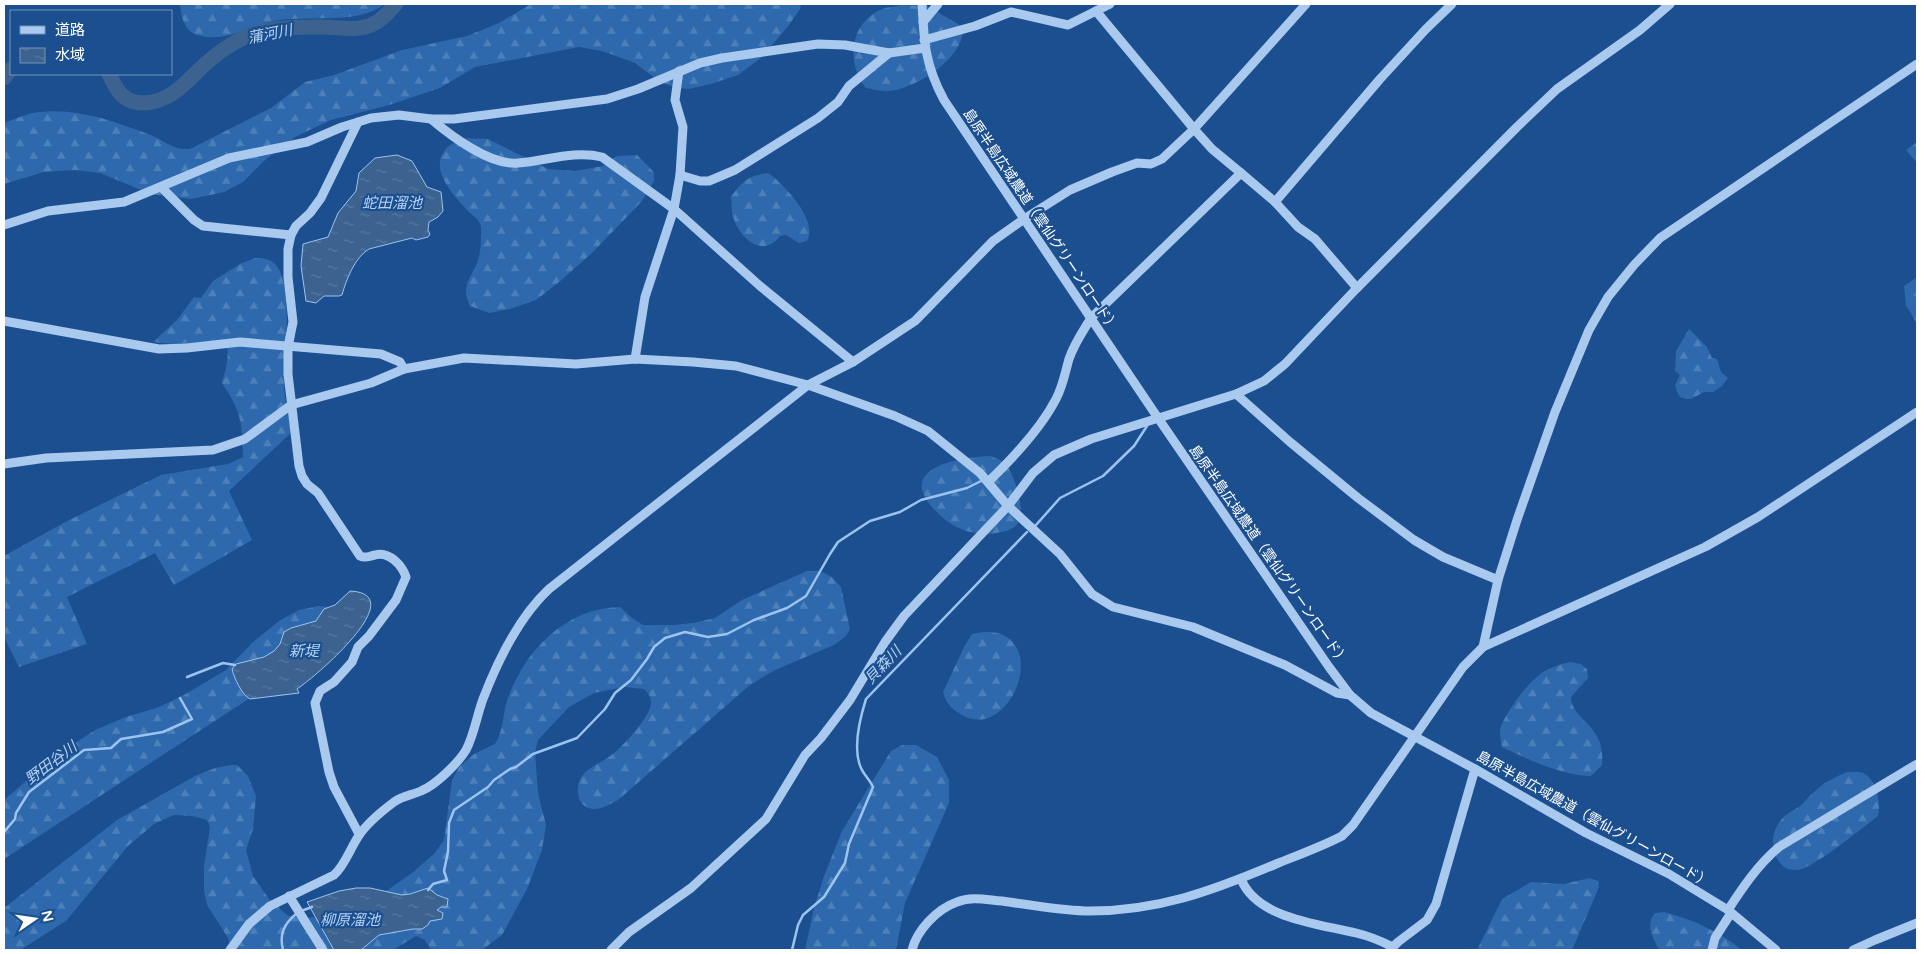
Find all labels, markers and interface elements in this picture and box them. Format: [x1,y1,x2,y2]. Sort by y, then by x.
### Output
legend [10,10,172,75]
water label: 蒲河川 [246,20,296,47]
text: 道路 [55,21,85,39]
text: 水域 [55,46,85,64]
street label: 島原半島広域農道（雲仙グリーンロード） [959,106,1122,335]
water label: 蛇田溜池 [362,194,424,212]
street label: 島原半島広域農道（雲仙グリーンロード） [1186,442,1352,669]
water label: 貝森川 [861,641,906,687]
water label: 新堤 [289,642,321,660]
water label: 野田谷川 [22,737,82,788]
street label: 島原半島広域農道（雲仙グリーンロード） [1474,748,1714,891]
north arrow [10,894,60,944]
text: N [38,909,57,924]
water label: 柳原溜池 [320,911,382,929]

